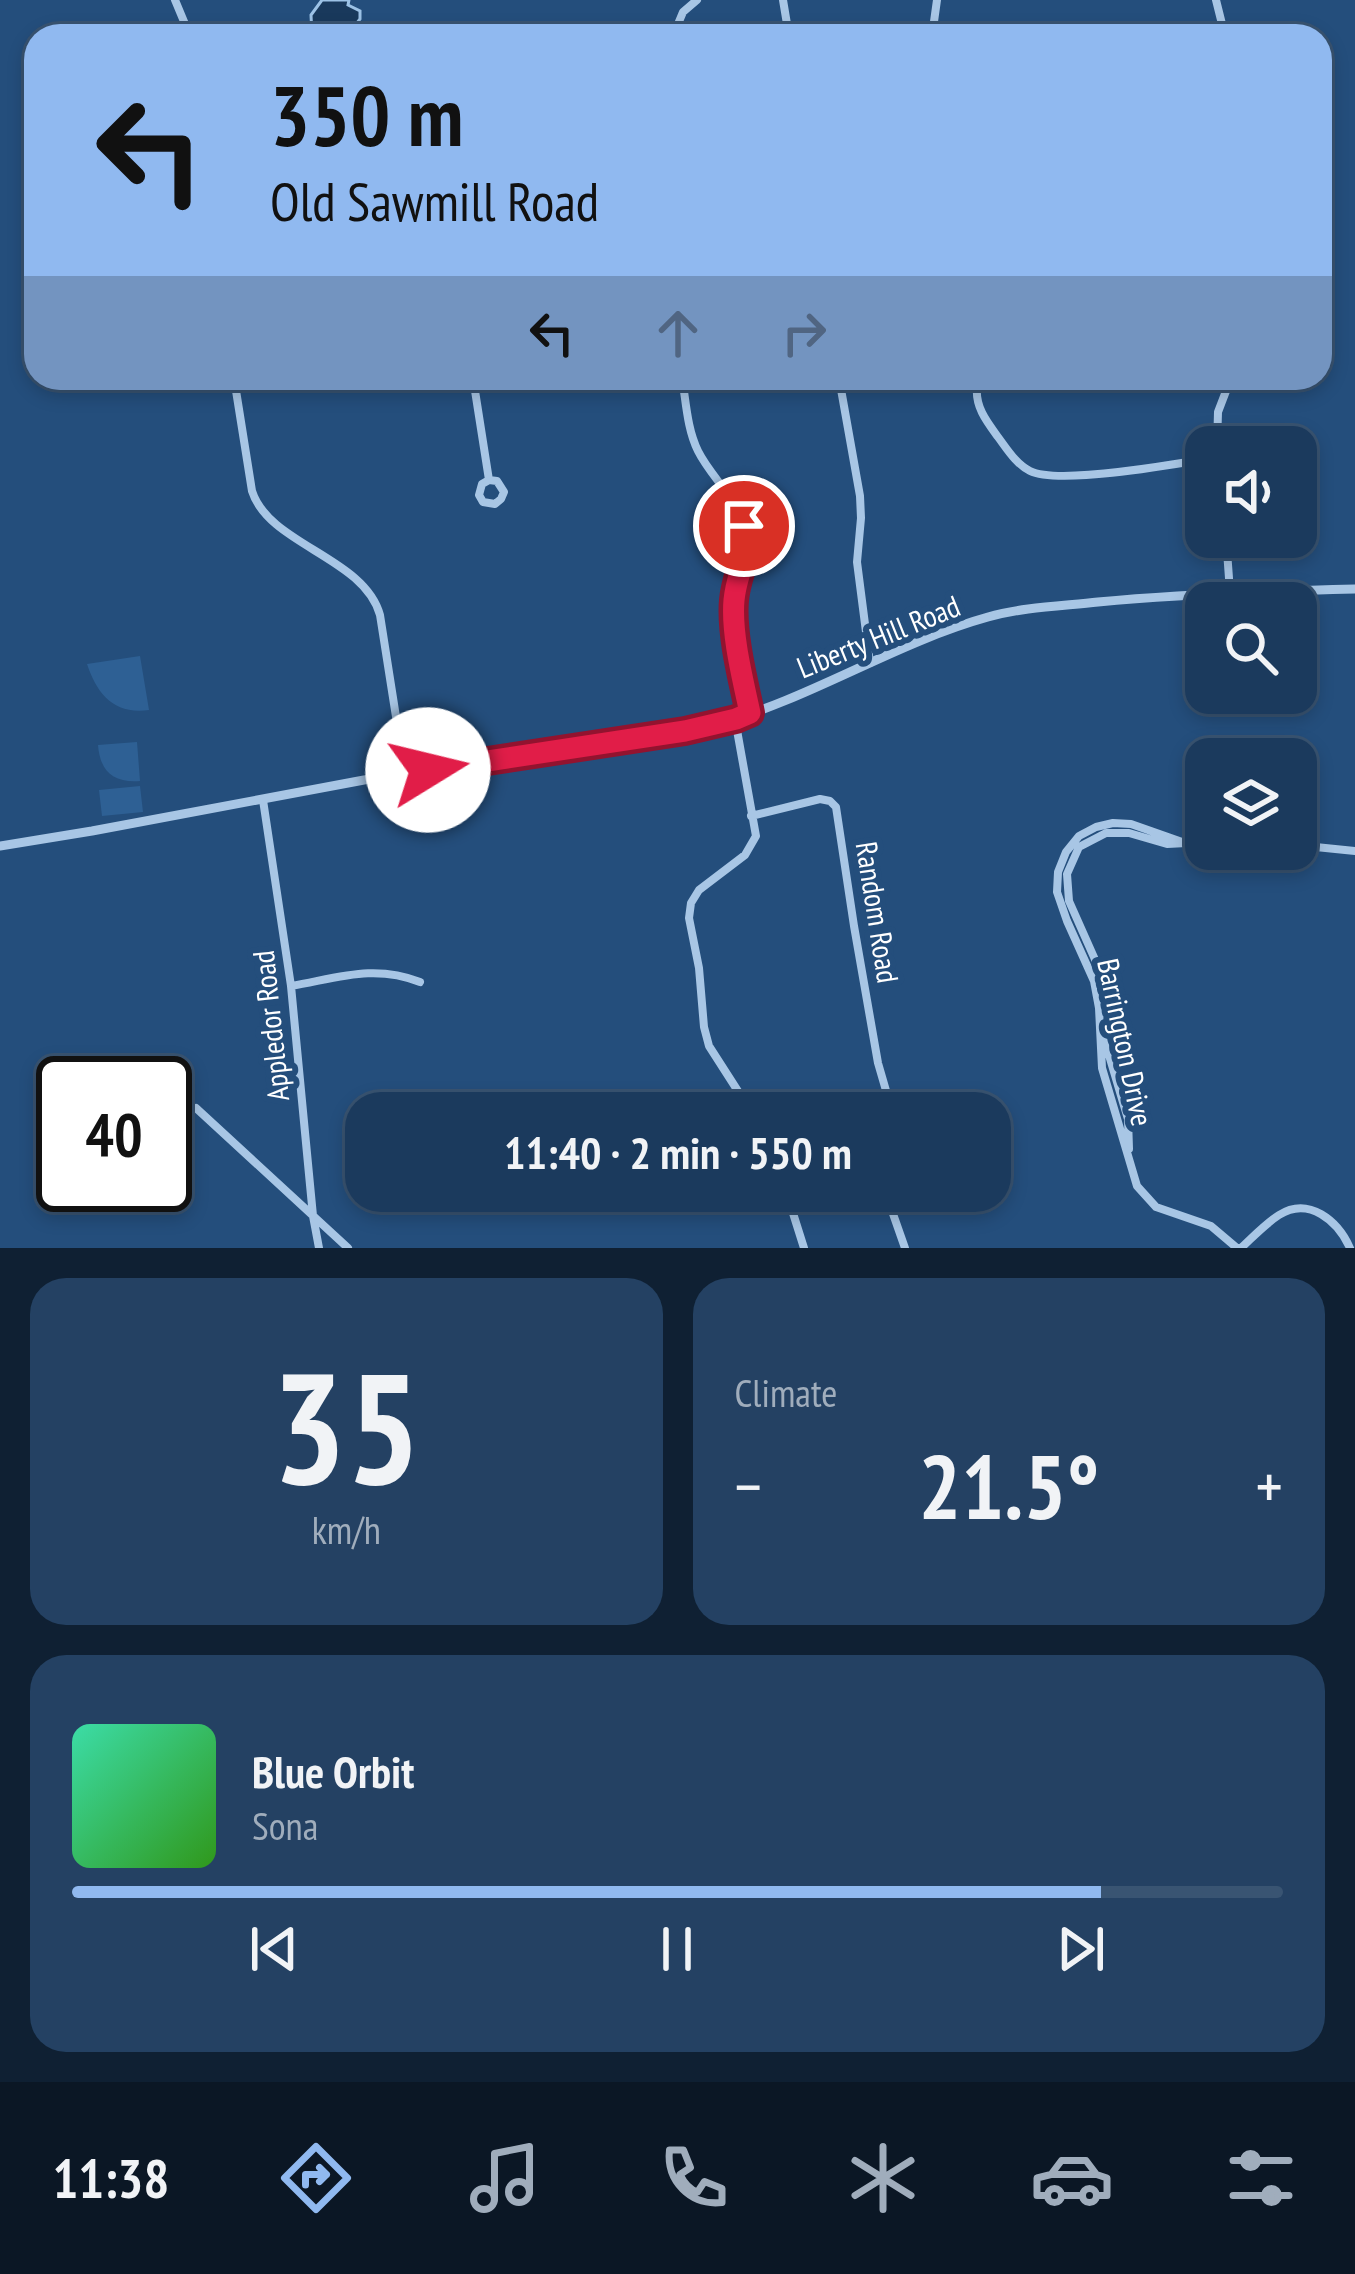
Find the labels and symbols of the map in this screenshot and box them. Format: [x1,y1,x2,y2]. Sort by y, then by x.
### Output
pin [693,475,795,577]
street label: Liberty Hill Road [791,586,965,686]
position arrow [365,707,491,833]
street label: Random Road [848,839,908,985]
street label: Appledor Road [243,949,297,1103]
street label: Barrington Drive [1089,955,1163,1129]
speed limit sign: 40 [36,1056,192,1212]

